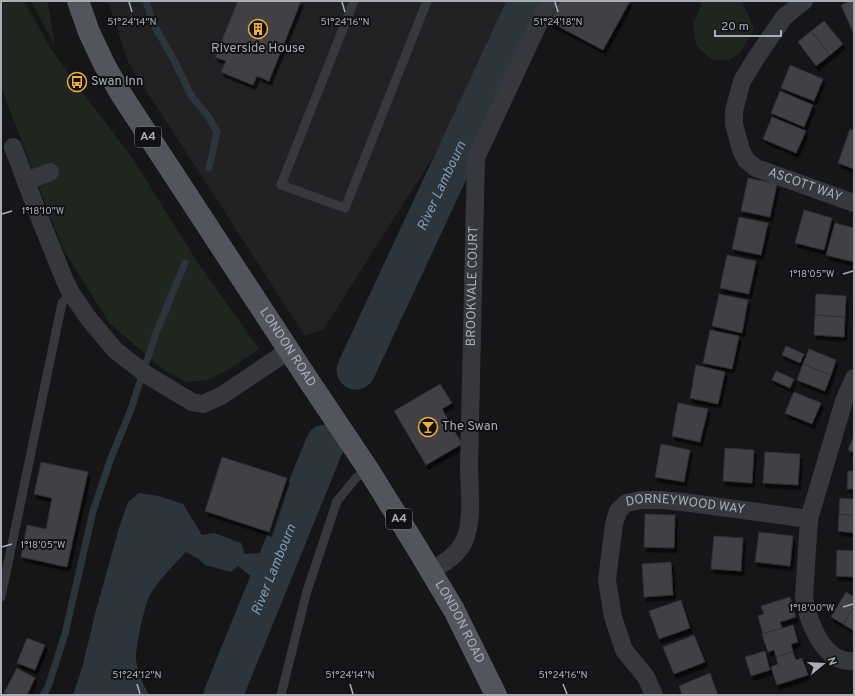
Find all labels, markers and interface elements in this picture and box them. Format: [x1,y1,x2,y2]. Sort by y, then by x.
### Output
scale bar [715,12,781,38]
text: 51°24'14"N [107,16,157,29]
text: 51°24'16"N [320,16,370,29]
text: 51°24'18"N [533,16,583,29]
building icon: Riverside House [247,18,269,40]
text: 20 m [721,19,749,35]
place label: Riverside House [211,41,305,57]
bus stop icon: Swan Inn [66,71,88,93]
place label: Swan Inn [91,74,143,90]
road number: A4 [135,127,161,147]
water label: River Lambourn [414,138,470,234]
street label: ASCOTT WAY [766,165,844,206]
text: 1°18'10"W [22,205,64,218]
street label: BROOKVALE COURT [464,226,482,347]
text: 1°18'05"W [790,268,834,281]
street label: LONDON ROAD [255,305,319,390]
bar icon: The Swan [417,416,439,438]
place label: The Swan [442,419,498,435]
street label: DORNEYWOOD WAY [624,492,746,518]
road number: A4 [386,509,412,529]
water label: River Lambourn [248,521,300,618]
text: 1°18'05"W [21,539,65,552]
street label: LONDON ROAD [430,578,487,666]
text: 1°18'00"W [790,602,835,615]
north arrow [803,644,843,684]
text: N [824,655,839,667]
text: 51°24'12"N [112,669,162,682]
text: 51°24'14"N [325,669,375,682]
text: 51°24'16"N [538,669,588,682]

